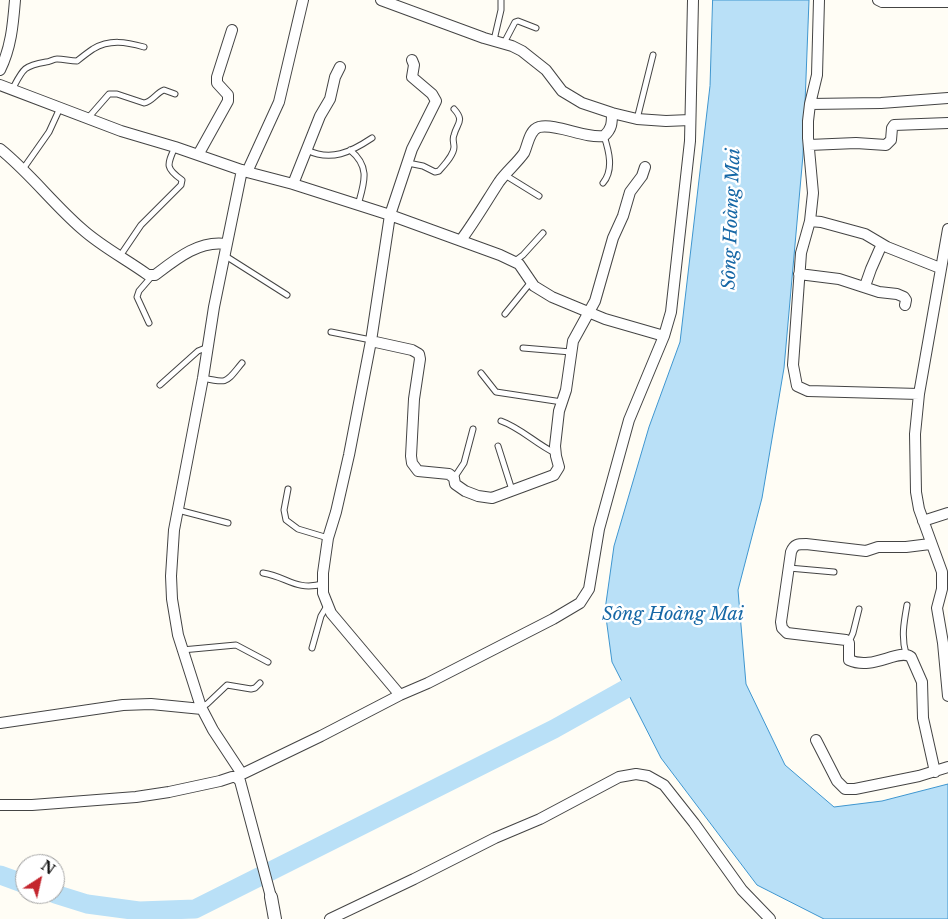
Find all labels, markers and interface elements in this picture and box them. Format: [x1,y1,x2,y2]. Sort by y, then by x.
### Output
water label: Sông Hoàng Mai [719,148,745,290]
water label: Sông Hoàng Mai [602,604,744,626]
north arrow [15,854,65,904]
text: N [37,856,59,879]

